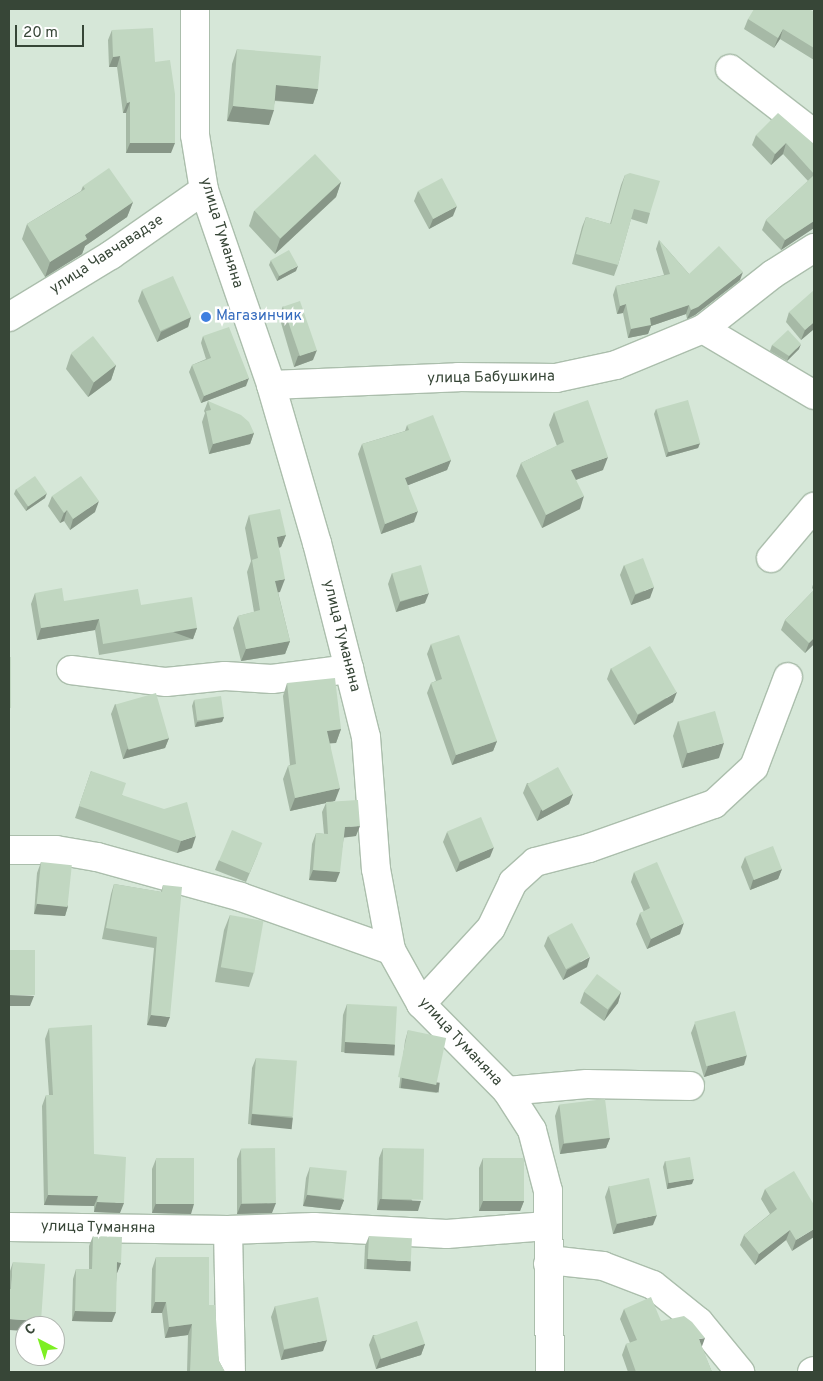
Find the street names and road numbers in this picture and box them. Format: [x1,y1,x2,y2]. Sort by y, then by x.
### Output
street label: улица Туманяна [196,175,246,291]
street label: улица Чавчавадзе [47,211,167,299]
street label: улица Бабушкина [427,368,555,388]
street label: улица Туманяна [318,578,364,694]
street label: улица Туманяна [414,994,506,1090]
street label: улица Туманяна [40,1218,156,1238]

